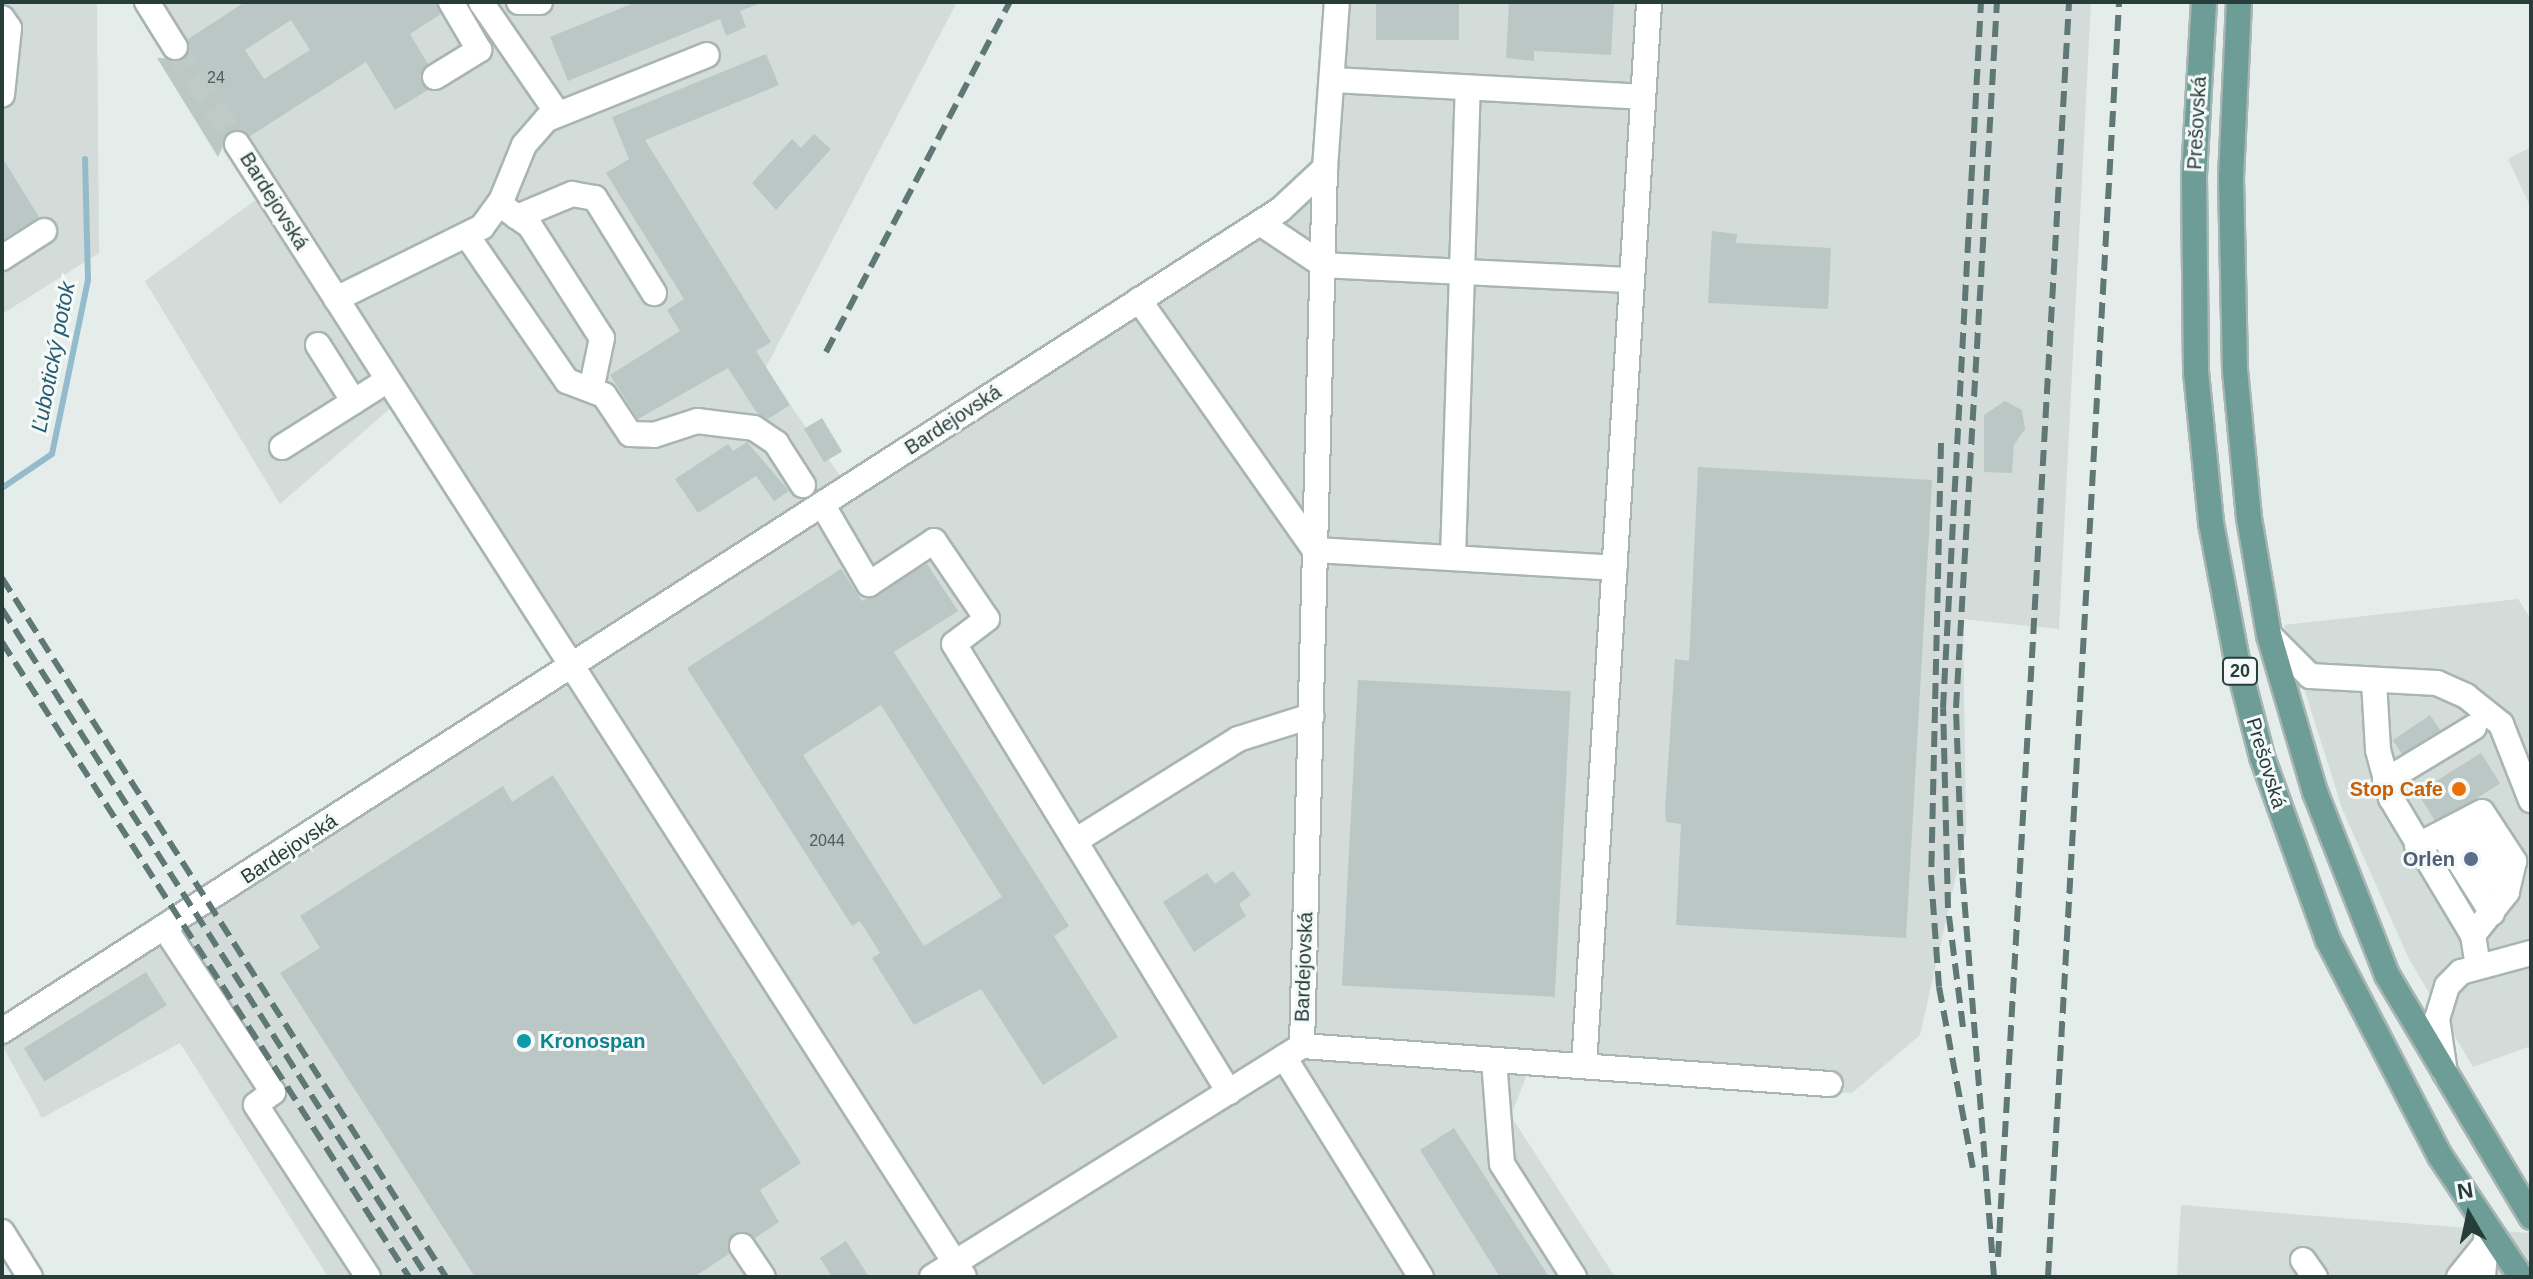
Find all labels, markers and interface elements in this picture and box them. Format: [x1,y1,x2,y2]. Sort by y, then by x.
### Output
house number: 24 [207,68,225,88]
street label: Prešovská [2183,76,2211,170]
street label: Bardejovská [235,148,313,254]
water label: Ľubotický potok [25,279,81,435]
street label: Bardejovská [900,380,1006,460]
road number: 20 [2220,657,2260,685]
street label: Prešovská [2241,715,2291,811]
place label: Stop Cafe [2350,777,2443,801]
marker: Stop Cafe [2450,780,2468,798]
street label: Bardejovská [236,809,342,889]
house number: 2044 [809,831,845,851]
place label: Orlen [2403,847,2455,871]
marker: Orlen [2462,850,2480,868]
street label: Bardejovská [1290,912,1318,1022]
place label: Kronospan [540,1029,646,1053]
marker: Kronospan [515,1032,533,1050]
north arrow [2429,1175,2509,1255]
text: N [2455,1177,2475,1204]

